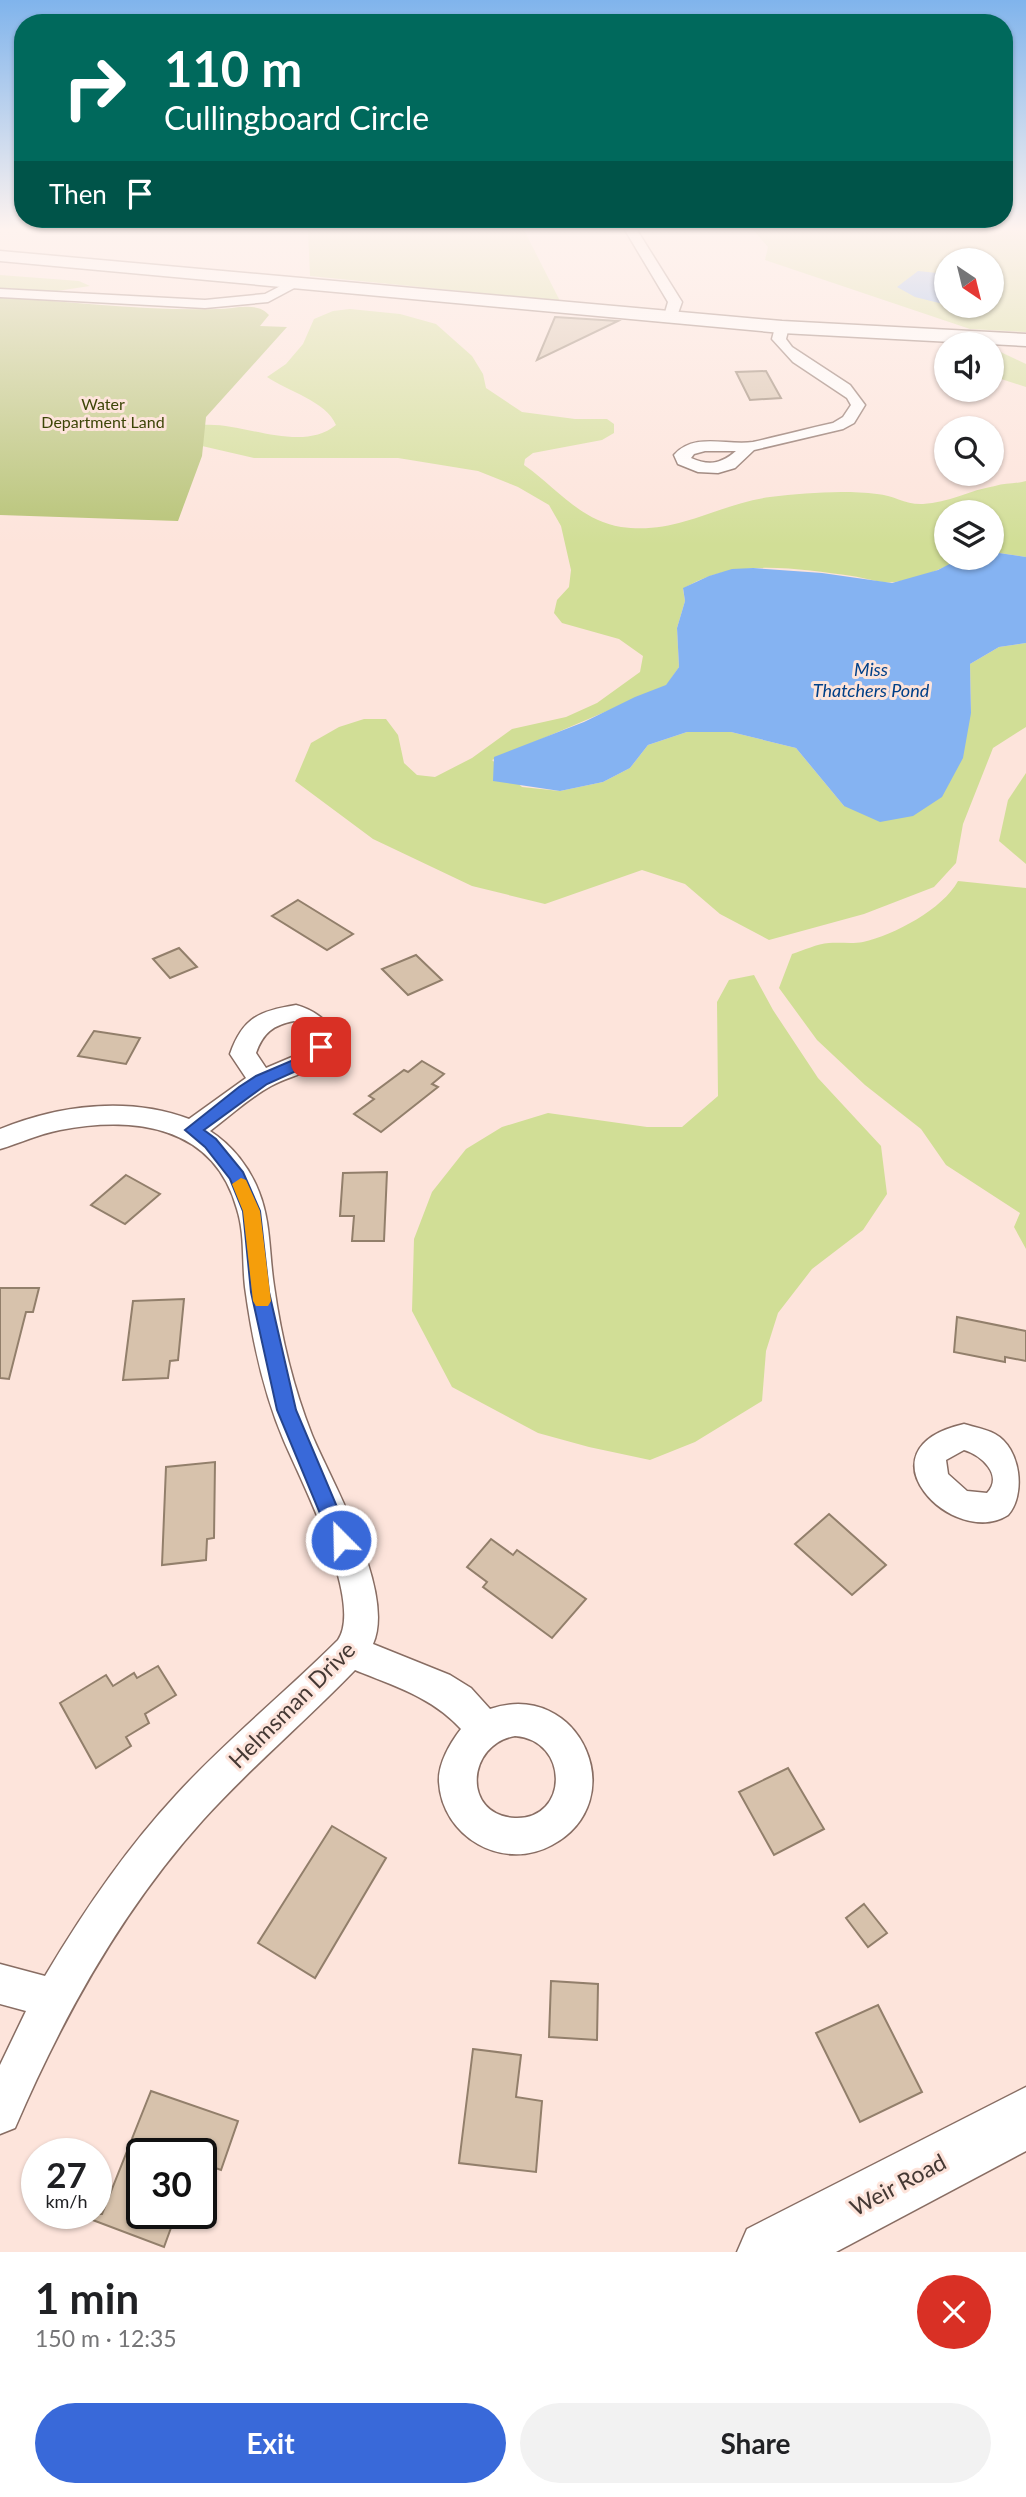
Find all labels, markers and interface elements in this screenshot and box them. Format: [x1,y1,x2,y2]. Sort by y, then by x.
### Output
text: 110 m [164,39,302,97]
icon: right [49,42,140,133]
text: Cullingboard Circle [164,98,429,137]
icon: arrive [121,175,159,213]
text: Then [49,178,107,210]
north arrow [934,248,1004,318]
map controls [934,248,1004,570]
button: sound [934,332,1004,402]
park label: Water Department Land [41,394,165,431]
button: search [934,416,1004,486]
button: layers [934,500,1004,570]
water label: Miss Thatchers Pond [813,658,930,701]
pin [291,1017,351,1077]
icon: arrive [302,1028,340,1066]
position arrow [304,1503,378,1577]
street label: Helmsman Drive [222,1635,360,1773]
speed limit sign: 30 [126,2138,217,2229]
street label: Weir Road [845,2147,950,2221]
text: 27 [46,2153,87,2195]
text: km/h [45,2190,88,2212]
text: 1 min [35,2273,139,2323]
button: close [917,2275,991,2349]
text: 150 m · 12:35 [35,2324,177,2352]
button: Exit [35,2403,506,2483]
button: Share [520,2403,991,2483]

